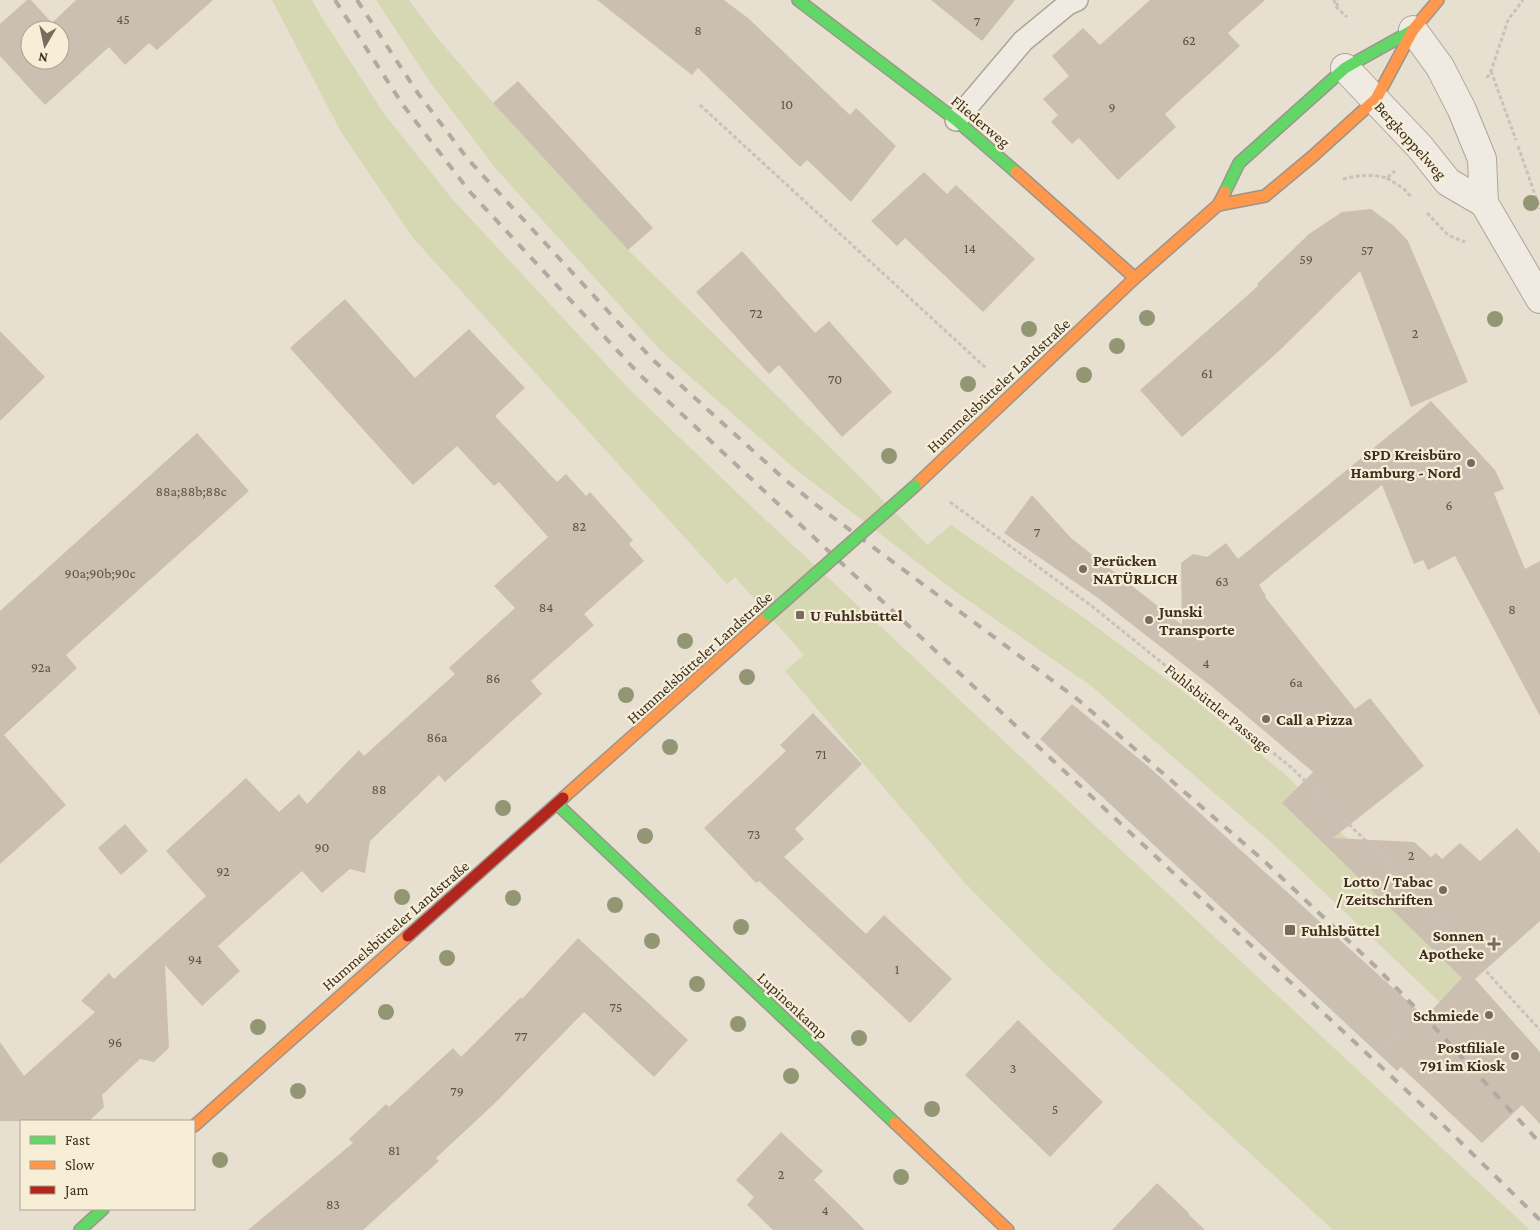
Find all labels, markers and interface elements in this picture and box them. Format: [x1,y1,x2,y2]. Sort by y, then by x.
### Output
house number: 45 [116,11,130,27]
house number: 7 [974,13,981,29]
north arrow [20,20,70,70]
house number: 8 [694,22,702,38]
house number: 62 [1182,32,1196,48]
text: N [37,49,49,66]
street label: Fliederweg [947,92,1013,152]
house number: 10 [781,96,793,112]
street label: Bergkoppelweg [1371,98,1450,184]
house number: 9 [1108,99,1116,115]
house number: 14 [964,240,976,256]
house number: 57 [1361,242,1374,258]
house number: 59 [1299,251,1313,267]
house number: 72 [749,305,763,321]
street label: Hummelsbütteler Landstraße [923,315,1073,456]
house number: 2 [1412,325,1419,341]
house number: 61 [1201,365,1213,381]
house number: 70 [828,371,842,387]
place label: SPD Kreisbüro Hamburg - Nord [1351,446,1461,481]
marker: SPD Kreisbüro Hamburg - Nord [1465,457,1477,469]
house number: 88a;88b;88c [155,483,227,499]
house number: 6 [1445,497,1453,513]
house number: 82 [572,518,586,534]
house number: 7 [1034,524,1041,540]
place label: Perücken NATÜRLICH [1093,552,1178,587]
marker: Perücken NATÜRLICH [1077,563,1089,575]
house number: 90a;90b;90c [65,565,136,581]
house number: 63 [1215,573,1229,589]
street label: Hummelsbütteler Landstraße [623,588,775,727]
house number: 84 [539,599,553,615]
house number: 8 [1508,601,1516,617]
place label: Junski Transporte [1157,603,1235,638]
place label: U Fuhlsbüttel [810,607,903,624]
marker: U Fuhlsbüttel [794,609,806,621]
marker: Junski Transporte [1143,614,1155,626]
house number: 4 [1202,655,1210,671]
house number: 92a [31,659,52,675]
street label: Fuhlsbüttler Passage [1161,660,1275,757]
house number: 86 [486,670,500,686]
house number: 6a [1289,674,1303,690]
place label: Call a Pizza [1276,711,1353,728]
marker: Call a Pizza [1260,713,1272,725]
house number: 86a [426,729,448,745]
house number: 71 [815,746,827,762]
house number: 88 [371,781,387,797]
house number: 73 [748,826,760,842]
house number: 90 [314,839,330,855]
house number: 2 [1408,847,1415,863]
street label: Hummelsbütteler Landstraße [318,857,472,994]
house number: 92 [216,863,230,879]
place label: Lotto / Tabac / Zeitschriften [1336,873,1433,908]
marker: Lotto / Tabac / Zeitschriften [1437,884,1449,896]
place label: Fuhlsbüttel [1301,922,1380,939]
marker: Fuhlsbüttel [1283,923,1297,937]
place label: Sonnen Apotheke [1418,927,1485,962]
marker: Sonnen Apotheke [1488,938,1500,950]
house number: 94 [188,951,202,967]
house number: 1 [895,961,900,977]
street label: Lupinenkamp [753,969,831,1043]
house number: 75 [610,999,622,1015]
place label: Schmiede [1413,1007,1480,1024]
marker: Schmiede [1483,1009,1495,1021]
house number: 77 [515,1028,528,1044]
house number: 96 [108,1034,122,1050]
place label: Postfiliale 791 im Kiosk [1420,1039,1506,1074]
marker: Postfiliale 791 im Kiosk [1509,1050,1521,1062]
house number: 3 [1010,1060,1016,1076]
house number: 79 [450,1083,464,1099]
house number: 5 [1052,1101,1058,1117]
legend [20,1120,195,1210]
text: Fast [65,1132,91,1148]
house number: 81 [388,1142,400,1158]
text: Slow [65,1157,95,1173]
house number: 2 [778,1166,785,1182]
text: Jam [63,1182,88,1199]
house number: 83 [326,1196,340,1212]
house number: 4 [821,1202,829,1218]

